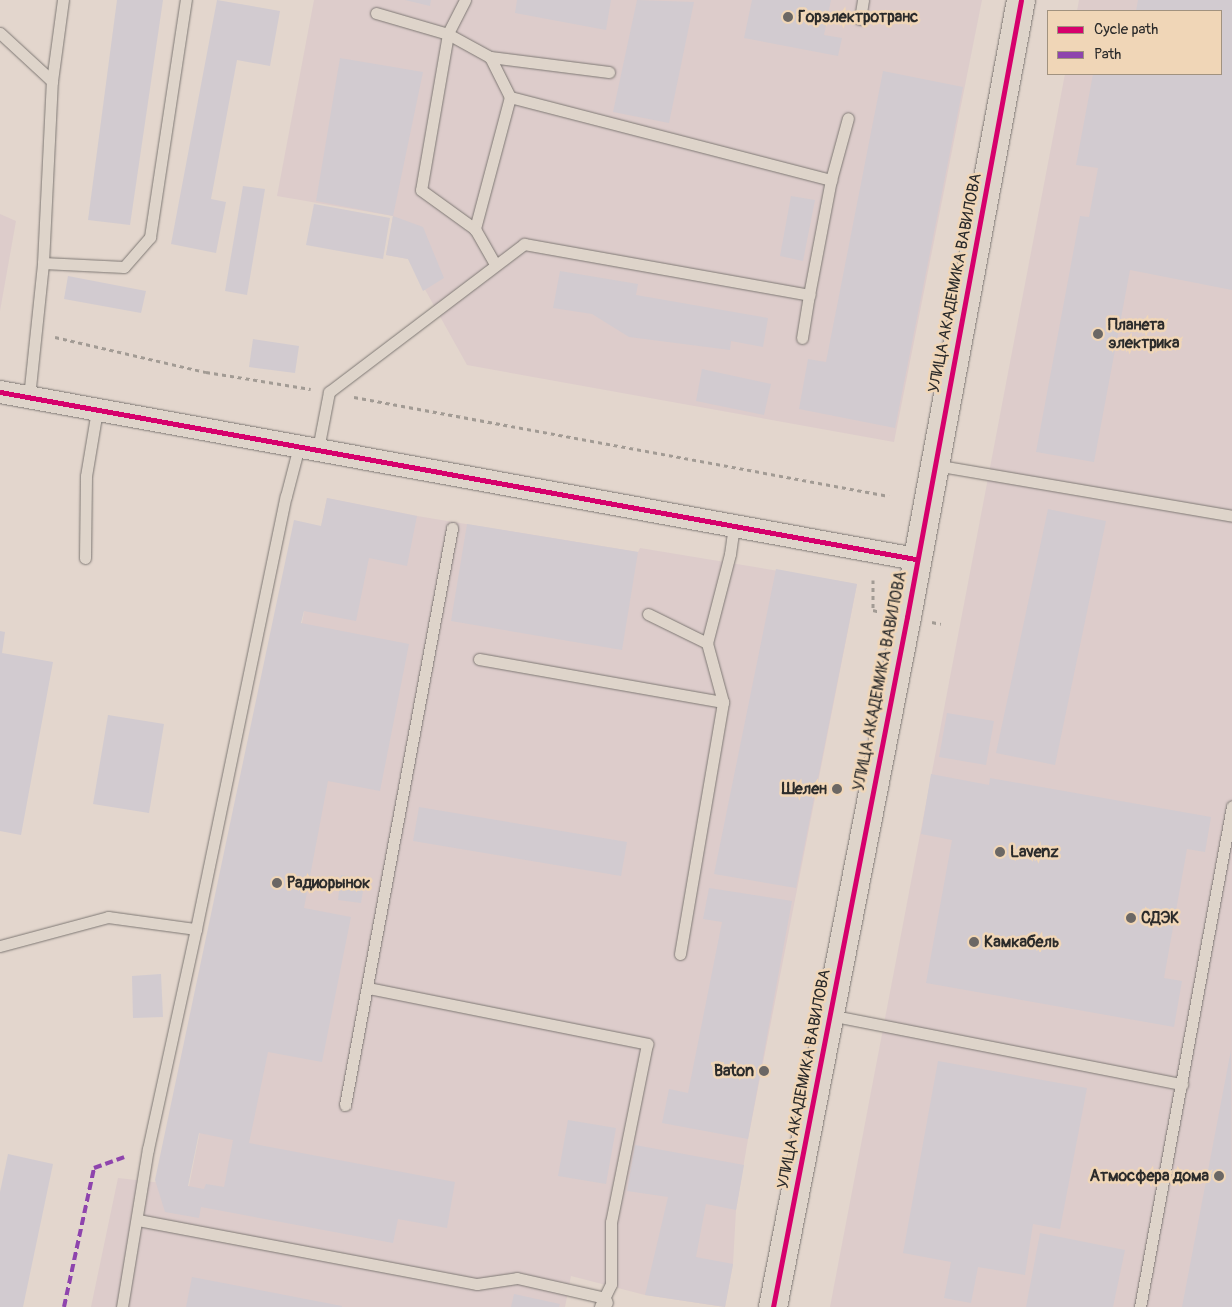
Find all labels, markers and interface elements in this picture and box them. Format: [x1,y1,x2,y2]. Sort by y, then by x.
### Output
place label: Горэлектротранс [798,7,918,27]
legend [1047,10,1222,75]
marker: Горэлектротранс [782,11,794,23]
text: Cycle path [1094,20,1158,39]
text: Path [1094,45,1121,64]
street label: УЛИЦА АКАДЕМИКА ВАВИЛОВА [924,172,986,394]
place label: Планета электрика [1108,315,1180,353]
marker: Планета электрика [1092,328,1104,340]
street label: УЛИЦА АКАДЕМИКА ВАВИЛОВА [849,570,911,792]
place label: Шелен [782,779,827,799]
marker: Шелен [831,783,843,795]
place label: Lavenz [1010,842,1059,862]
marker: Lavenz [994,846,1006,858]
place label: Радиорынок [287,873,370,893]
marker: Радиорынок [271,877,283,889]
place label: СДЭК [1141,908,1179,928]
marker: СДЭК [1125,912,1137,924]
place label: Камкабель [984,932,1059,952]
marker: Камкабель [968,936,980,948]
street label: УЛИЦА АКАДЕМИКА ВАВИЛОВА [773,968,835,1190]
place label: Baton [714,1061,754,1081]
marker: Baton [758,1065,770,1077]
place label: Атмосфера дома [1090,1166,1209,1186]
marker: Атмосфера дома [1213,1170,1225,1182]

